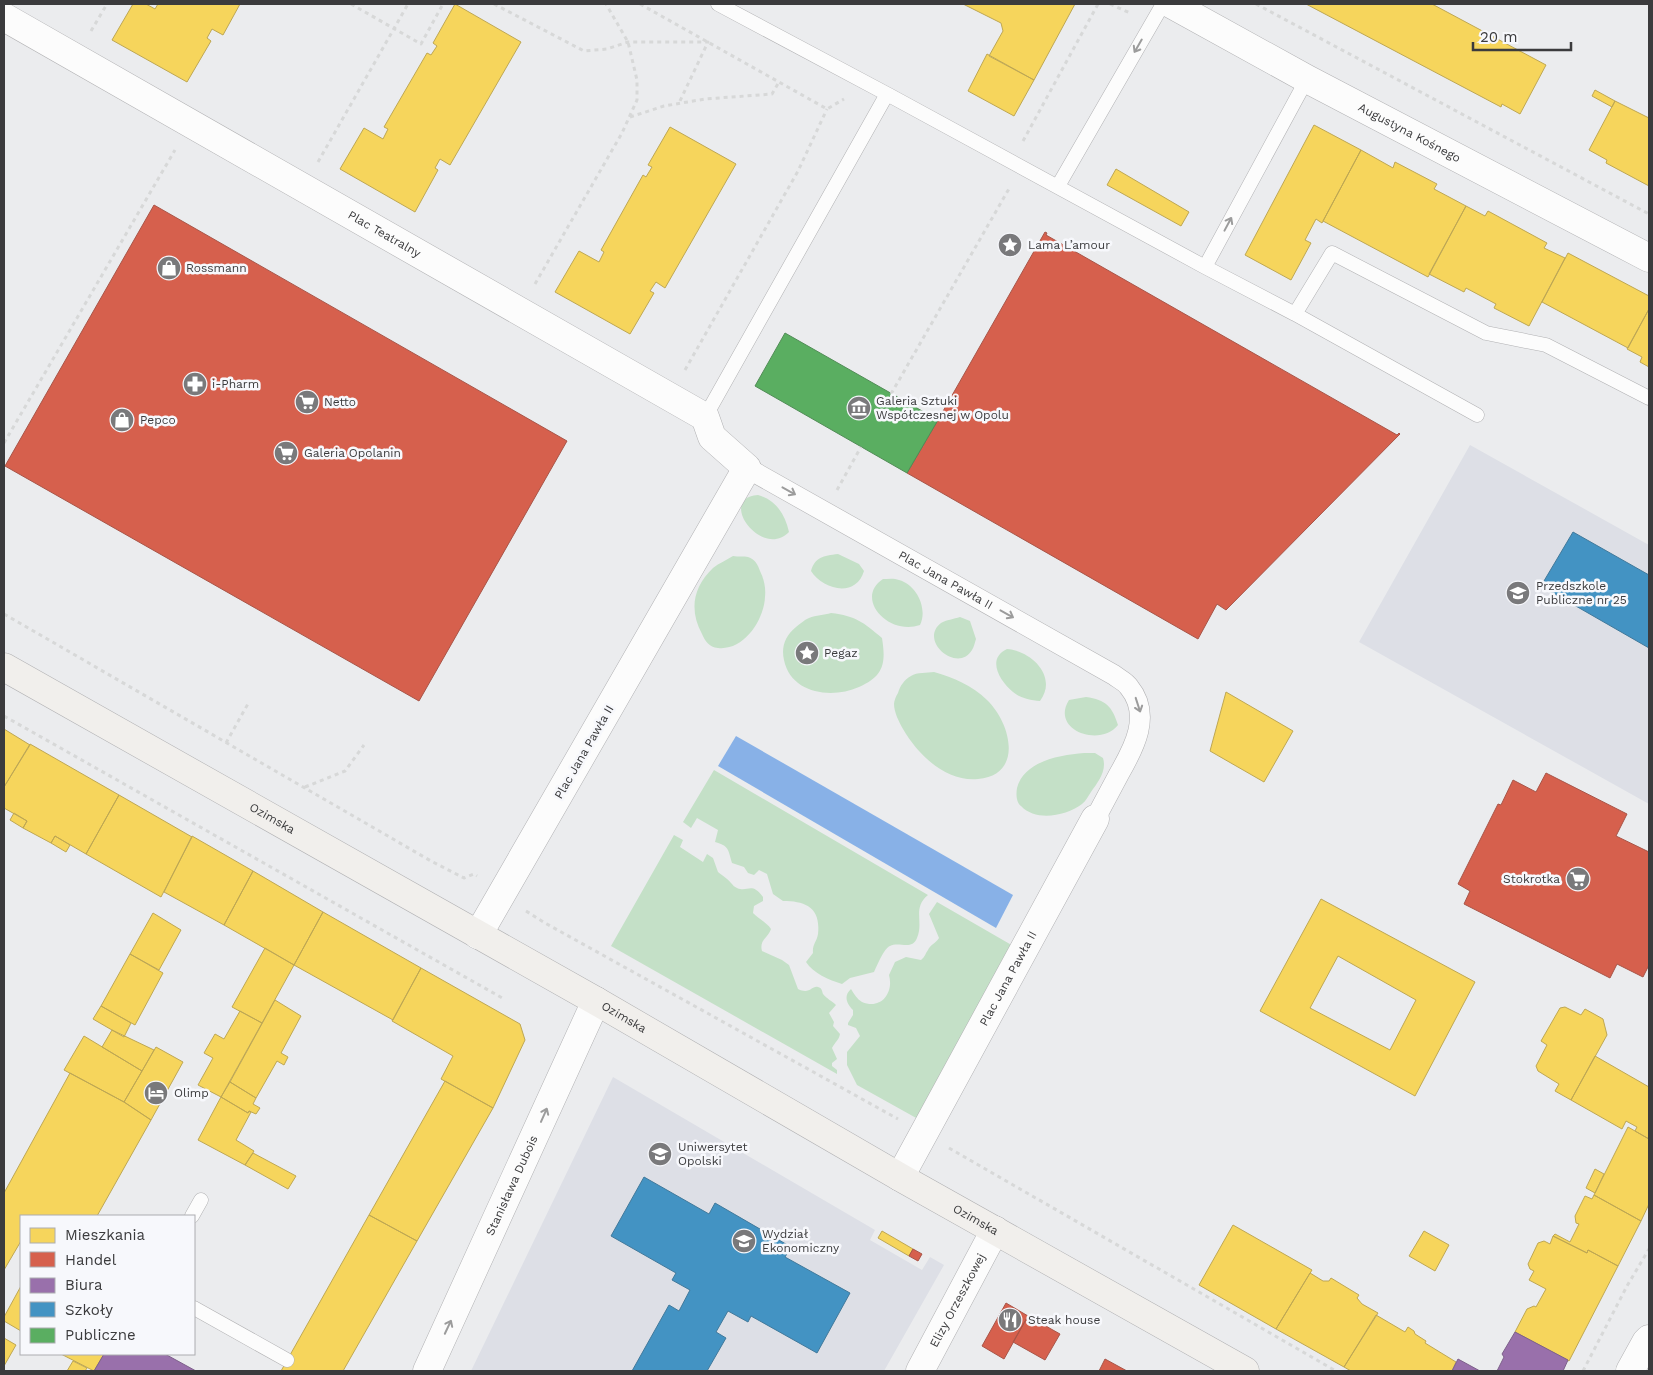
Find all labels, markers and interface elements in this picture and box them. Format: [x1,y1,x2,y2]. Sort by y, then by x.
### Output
scale bar [1473,20,1570,52]
text: 20 m [1480,28,1518,46]
one-way arrow [1133,38,1143,53]
street label: Augustyna Kośnego [1356,100,1463,165]
street label: Plac Teatralny [346,208,424,261]
one-way arrow [1223,217,1233,232]
place icon: Lama L’amour [997,232,1023,258]
place label: Lama L’amour [1028,238,1110,252]
shop icon: Rossmann [156,255,182,281]
place label: Rossmann [186,261,247,275]
pharmacy icon: i-Pharm [182,371,208,397]
place label: i-Pharm [212,377,259,391]
supermarket icon: Netto [294,389,320,415]
place label: Galeria Sztuki Współczesnej w Opolu [876,394,1009,422]
place label: Netto [324,395,356,409]
museum icon: Galeria Sztuki Współczesnej w Opolu [846,395,872,421]
shop icon: Pepco [109,407,135,433]
place label: Pepco [140,413,176,427]
supermarket icon: Galeria Opolanin [273,440,299,466]
place label: Galeria Opolanin [304,446,401,460]
one-way arrow [782,487,796,497]
street label: Plac Jana Pawła II [896,548,995,612]
place label: Przedszkole Publiczne nr 25 [1536,579,1627,607]
school or university icon: Przedszkole Publiczne nr 25 [1505,580,1531,606]
one-way arrow [999,610,1014,619]
place icon: Pegaz [794,640,820,666]
place label: Pegaz [824,646,858,660]
one-way arrow [1133,697,1143,713]
street label: Plac Jana Pawła II [551,703,617,801]
street label: Ozimska [247,800,298,837]
supermarket icon: Stokrotka [1565,866,1591,892]
place label: Stokrotka [1503,872,1560,886]
street label: Plac Jana Pawła II [977,929,1040,1028]
street label: Ozimska [599,999,649,1036]
hotel icon: Olimp [143,1080,169,1106]
place label: Olimp [174,1086,209,1100]
one-way arrow [540,1108,550,1123]
street label: Stanisława Dubois [483,1133,541,1238]
place label: Uniwersytet Opolski [678,1140,747,1168]
school or university icon: Uniwersytet Opolski [647,1141,673,1167]
street label: Ozimska [951,1201,1001,1238]
legend [20,1215,195,1355]
text: Mieszkania [65,1226,145,1244]
place label: Wydział Ekonomiczny [762,1227,840,1255]
school or university icon: Wydział Ekonomiczny [731,1228,757,1254]
text: Handel [65,1251,117,1269]
street label: Elizy Orzeszkowej [927,1251,988,1350]
text: Biura [65,1276,103,1294]
text: Szkoły [65,1301,113,1319]
restaurant icon: Steak house [997,1307,1023,1333]
place label: Steak house [1028,1313,1100,1327]
one-way arrow [443,1320,453,1335]
text: Publiczne [65,1326,136,1344]

